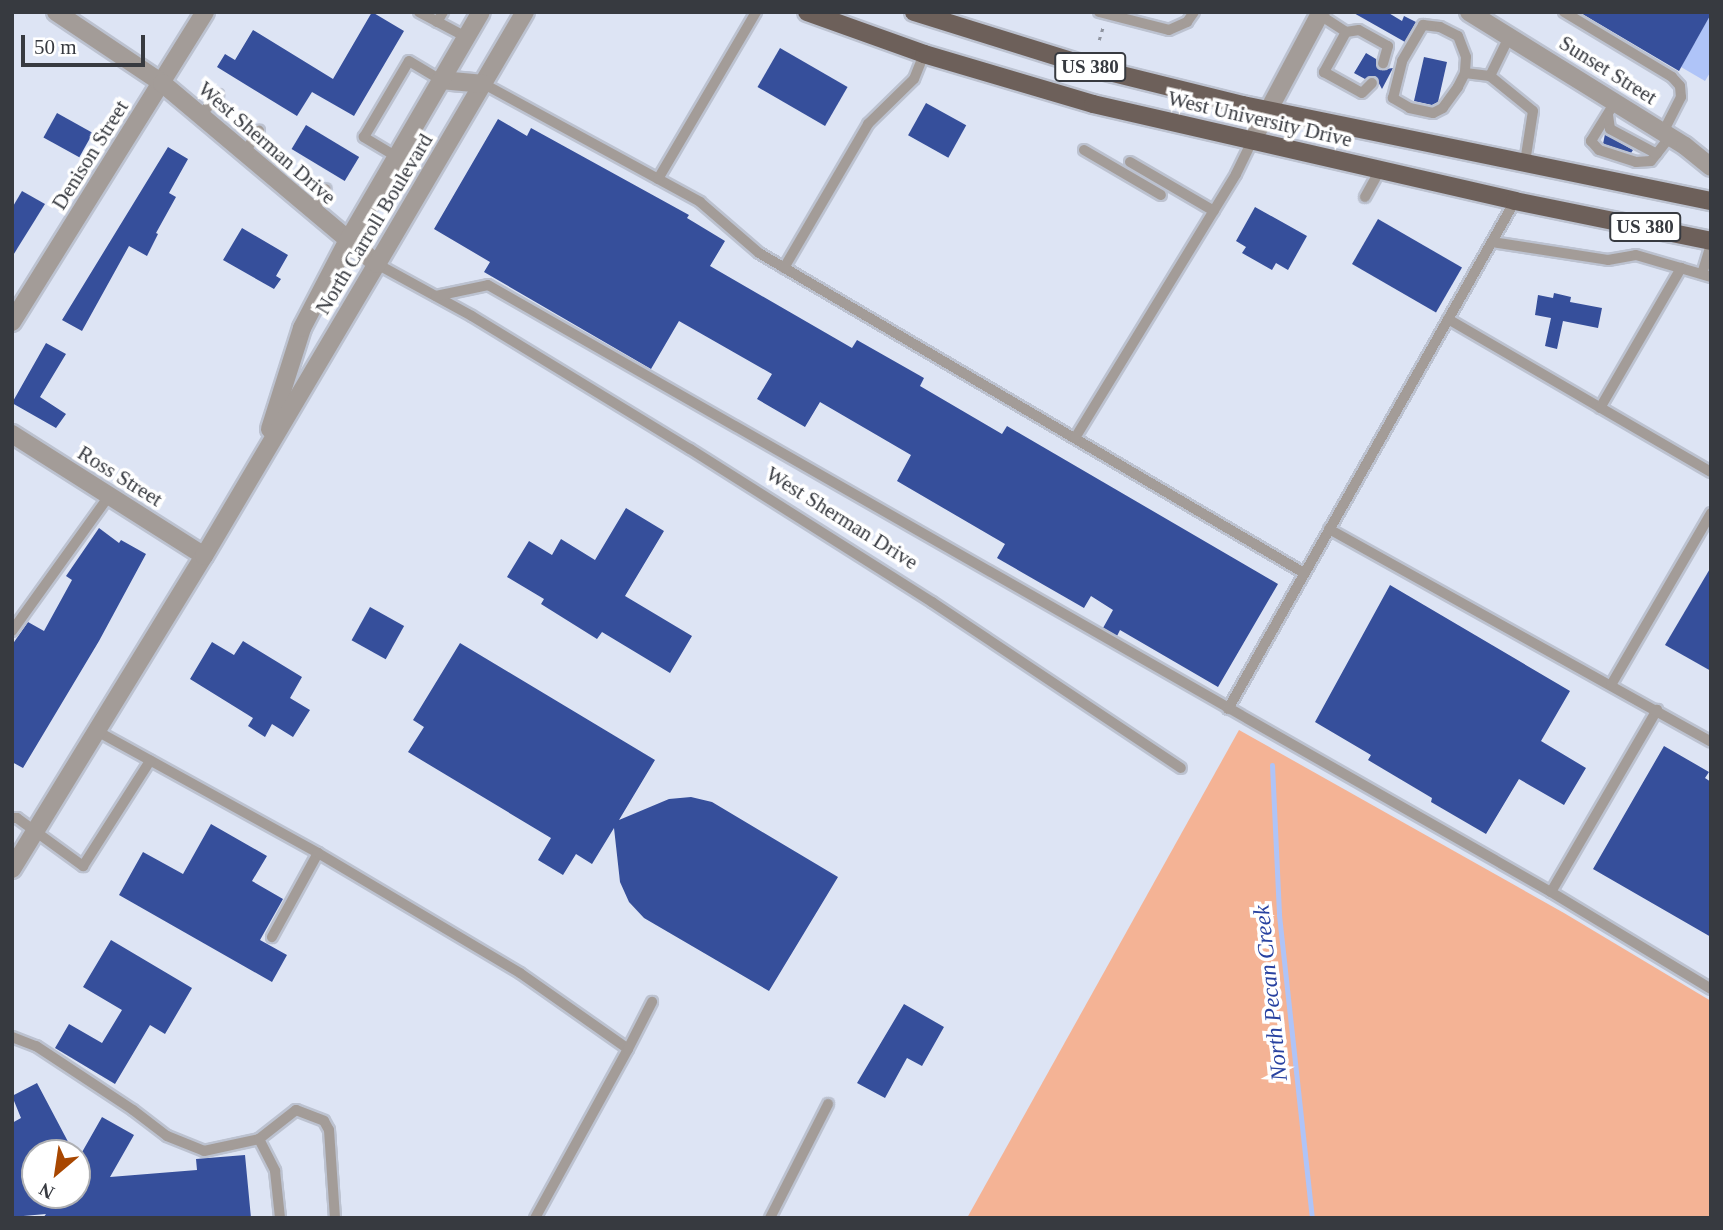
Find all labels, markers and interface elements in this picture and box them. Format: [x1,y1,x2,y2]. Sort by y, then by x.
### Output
scale bar [24,21,149,65]
street label: Sunset Street [1555,30,1661,110]
text: 50 m [34,35,77,59]
road number: US 380 [1053,52,1127,82]
street label: West Sherman Drive [193,76,341,210]
street label: West University Drive [1165,86,1355,152]
street label: Denison Street [46,96,134,214]
street label: North Carroll Boulevard [310,129,438,319]
road number: US 380 [1608,212,1682,243]
street label: Ross Street [73,440,167,512]
street label: West Sherman Drive [761,461,923,575]
water label: North Pecan Creek [1248,904,1294,1082]
north arrow [21,1139,91,1209]
text: N [35,1179,58,1204]

